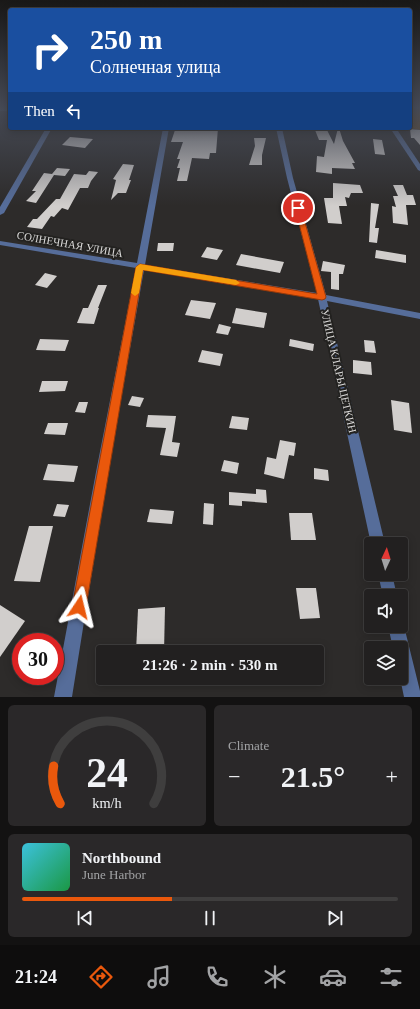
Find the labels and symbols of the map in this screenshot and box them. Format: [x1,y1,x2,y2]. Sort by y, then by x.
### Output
pin [281,191,315,225]
street label: СОЛНЕЧНАЯ УЛИЦА [16,229,124,259]
street label: УЛИЦА КЛАРЫ ЦЕТКИН [319,308,359,434]
north arrow [364,537,408,581]
position arrow [58,586,100,628]
speed limit sign: 30 [12,633,64,685]

